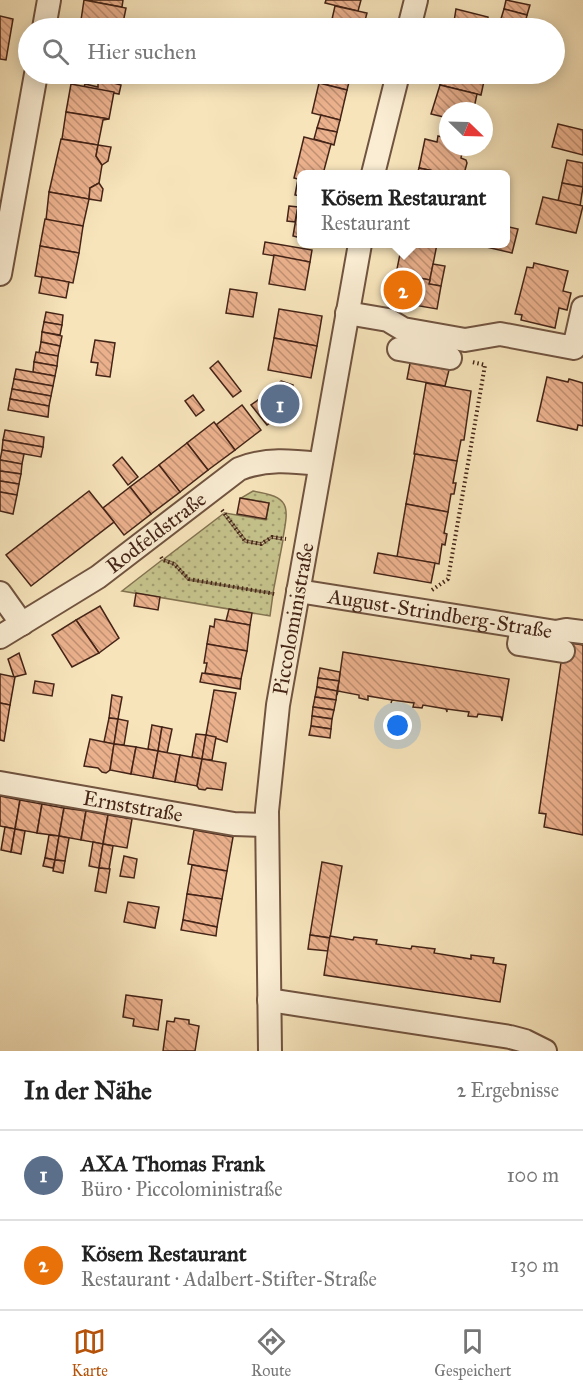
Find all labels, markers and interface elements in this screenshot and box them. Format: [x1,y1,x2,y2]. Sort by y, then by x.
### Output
search box [18,18,565,84]
icon: search [39,35,72,68]
text: Hier suchen [87,38,196,65]
north arrow [439,102,493,156]
popup [297,170,510,248]
text: Kösem Restaurant [321,184,486,211]
text: Restaurant [321,211,410,235]
pin: 2 [384,268,422,312]
pin: 1 [260,382,300,426]
street label: Rodfeldstraße [101,486,211,579]
street label: Piccoloministraße [267,540,320,697]
street label: August-Strindberg-Straße [325,583,554,644]
your location [383,711,412,740]
street label: Ernststraße [81,785,185,828]
text: In der Nähe [24,1074,152,1106]
text: 2 Ergebnisse [456,1078,559,1102]
text: AXA Thomas Frank [81,1150,265,1177]
text: 1 [40,1163,47,1187]
text: 100 m [507,1163,559,1187]
text: Büro · Piccoloministraße [81,1177,283,1201]
text: Kösem Restaurant [81,1240,246,1267]
text: 2 [39,1253,48,1277]
text: 130 m [510,1253,559,1277]
text: Restaurant · Adalbert-Stifter-Straße [81,1267,377,1291]
tab: Karte [72,1325,108,1380]
tab: Route [251,1325,291,1380]
tab: Gespeichert [434,1325,511,1380]

